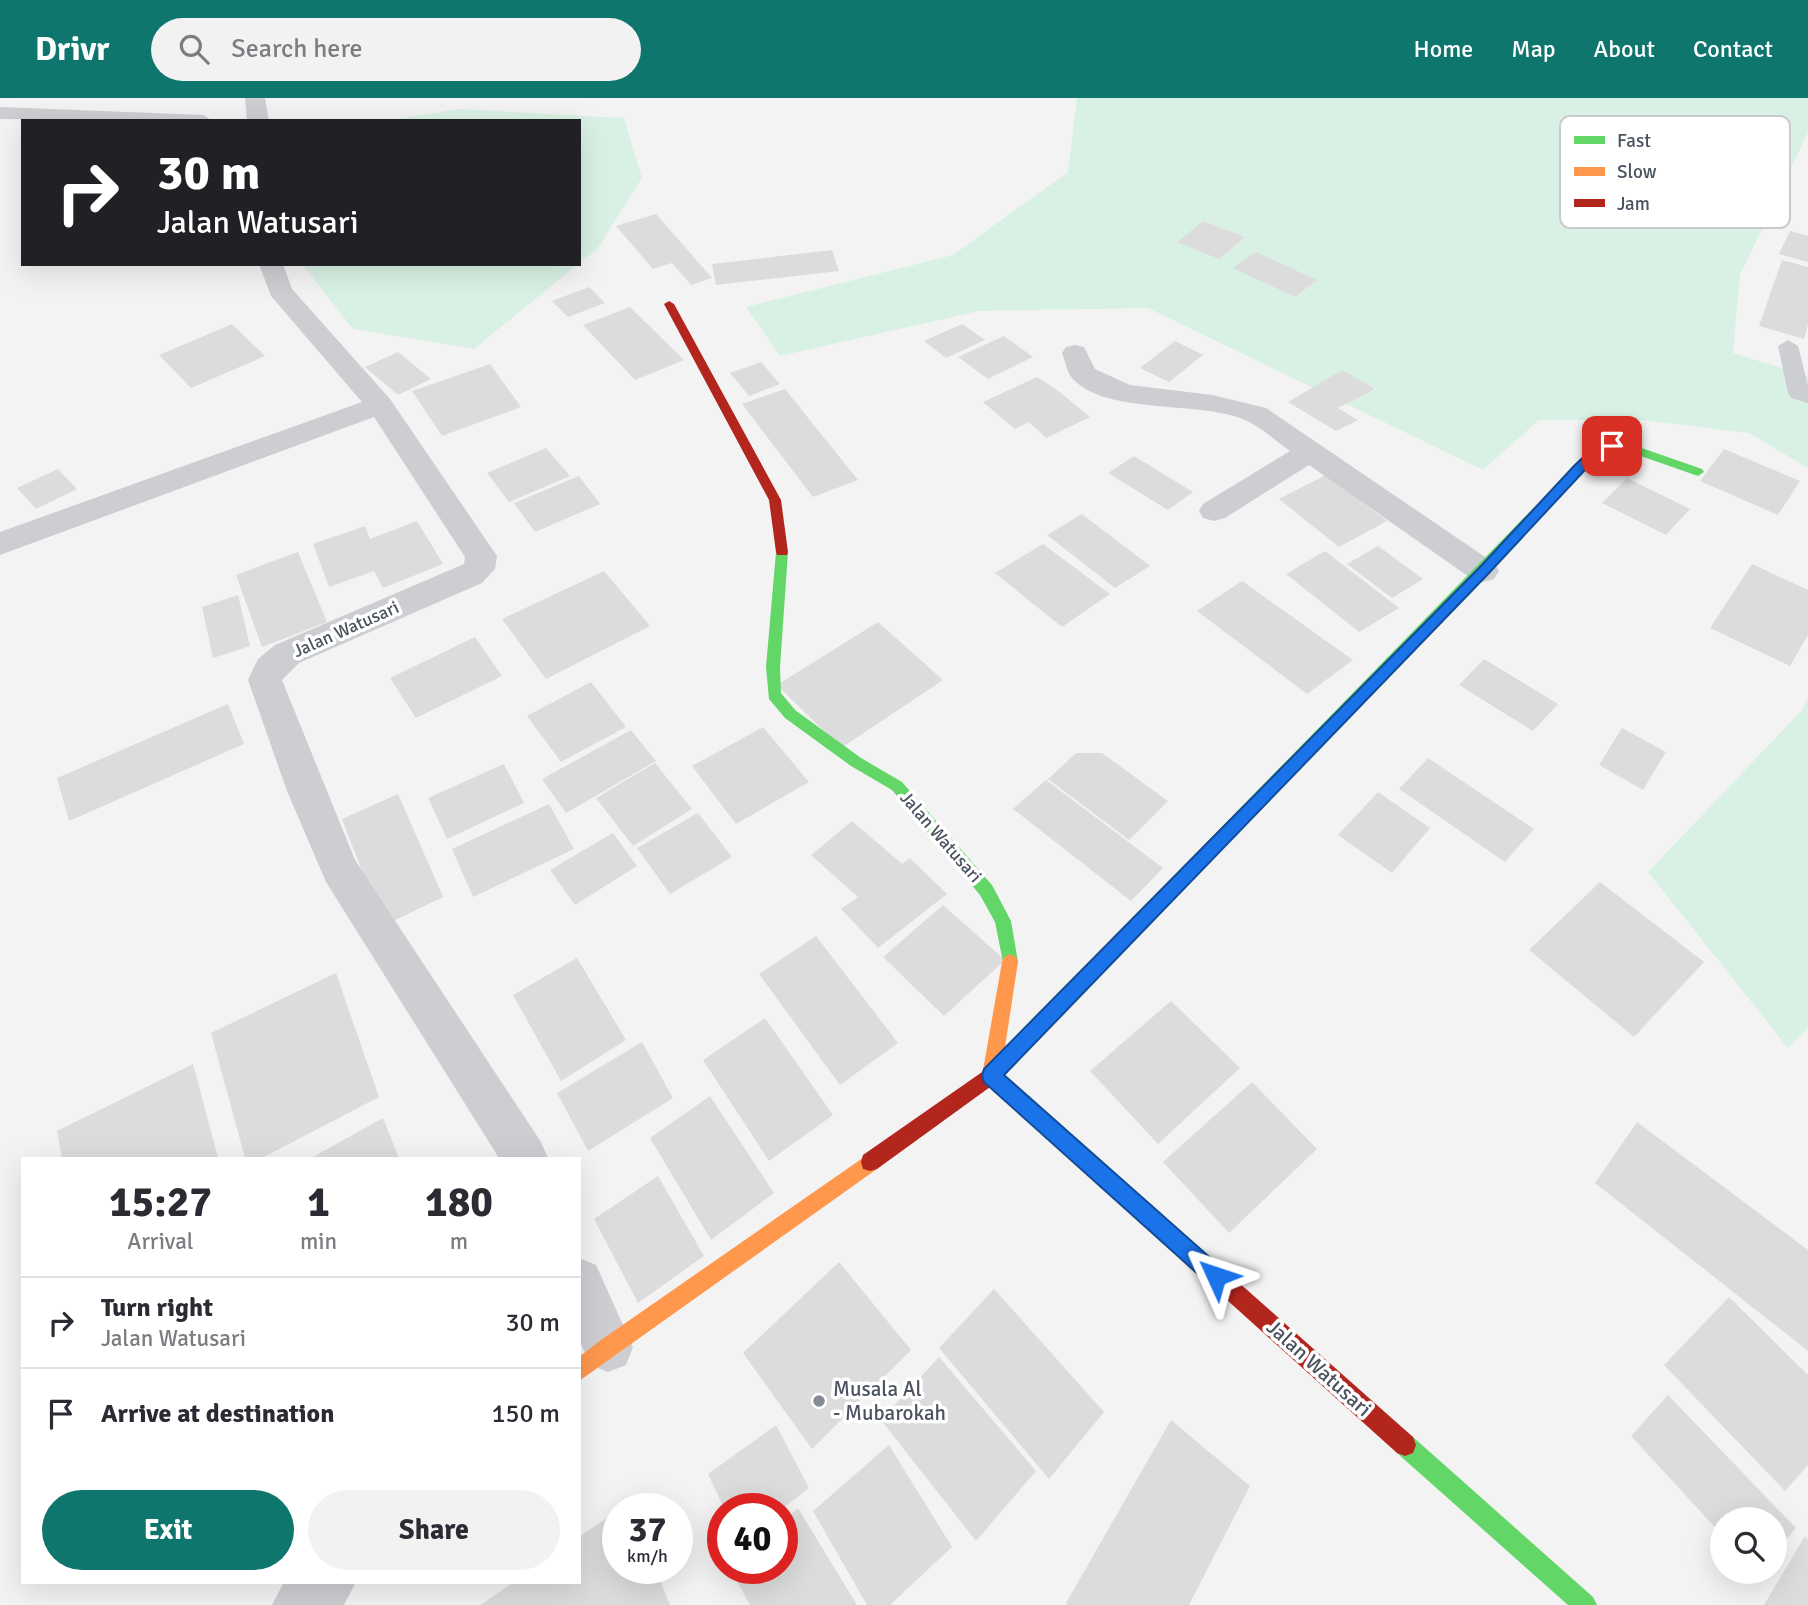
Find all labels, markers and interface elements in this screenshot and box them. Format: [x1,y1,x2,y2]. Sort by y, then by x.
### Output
search box [151,18,641,81]
text: Drivr [35,29,109,70]
icon: search [175,30,213,68]
text: Search here [231,33,362,65]
text: Home [1413,34,1473,64]
text: Map [1511,34,1556,64]
text: About [1594,34,1655,64]
text: Contact [1693,34,1773,64]
legend [1560,116,1790,228]
text: Fast [1617,129,1651,153]
text: 30 m [157,143,260,203]
icon: right [42,147,133,238]
text: Slow [1617,160,1657,184]
text: Jam [1617,192,1650,216]
text: Jalan Watusari [157,203,359,242]
pin [1582,416,1642,476]
icon: arrive [1593,427,1631,465]
street label: Jalan Watusari [290,596,402,662]
street label: Jalan Watusari [895,787,987,887]
text: 15:27 [109,1177,212,1228]
text: 1 [307,1177,330,1228]
text: 180 [425,1177,493,1228]
text: Arrival [127,1227,194,1256]
text: min [300,1227,337,1256]
text: m [450,1227,468,1256]
position arrow [1179,1239,1253,1313]
text: Turn right [101,1292,213,1324]
icon: right [42,1304,80,1342]
text: 30 m [505,1307,560,1339]
street label: Jalan Watusari [1261,1314,1377,1422]
text: Jalan Watusari [101,1324,246,1353]
place label: Musala Al - Mubarokah [833,1376,946,1426]
marker: Musala Al - Mubarokah [811,1393,827,1409]
icon: arrive [42,1395,80,1433]
text: Arrive at destination [101,1398,334,1430]
text: 150 m [491,1398,560,1430]
button: Exit [42,1490,294,1570]
button: Share [308,1490,560,1570]
speed limit sign: 40 [707,1493,798,1584]
map controls [1710,1507,1787,1584]
button: search [1710,1507,1787,1584]
text: 37 [629,1508,666,1551]
text: km/h [627,1545,668,1567]

